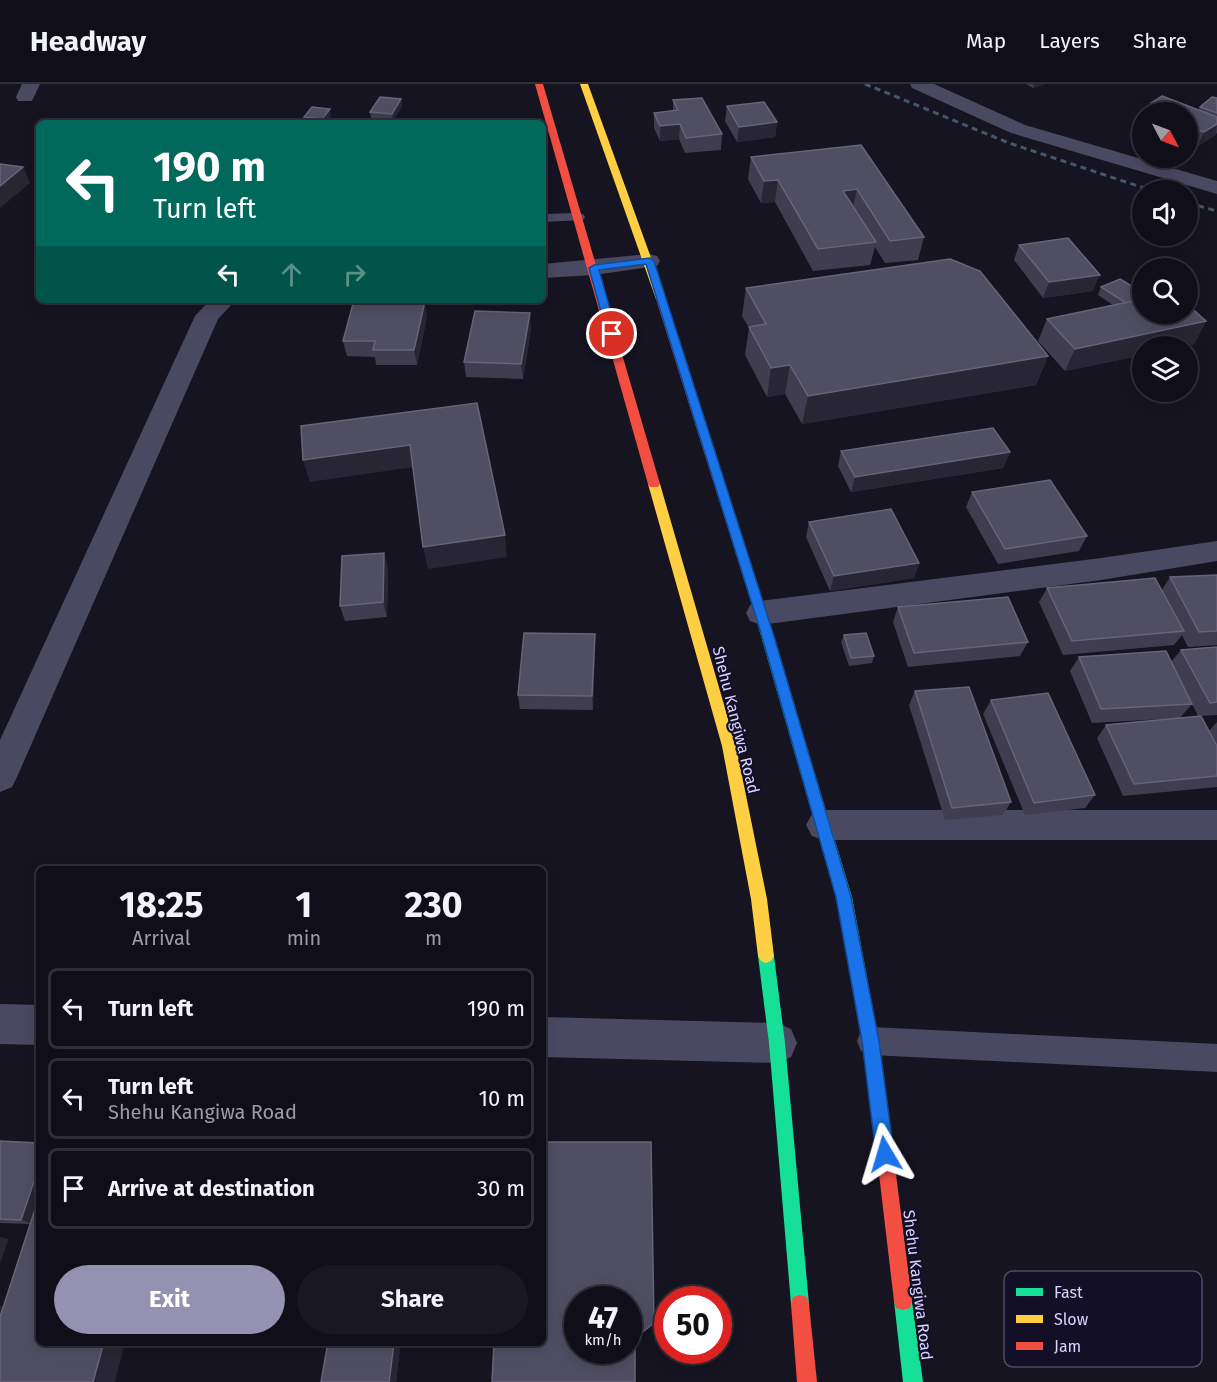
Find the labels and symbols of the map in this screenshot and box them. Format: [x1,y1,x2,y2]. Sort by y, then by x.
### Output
north arrow [1132,102,1198,168]
pin [586,308,637,359]
street label: Shehu Kangiwa Road [709,644,763,796]
position arrow [853,1122,917,1186]
street label: Shehu Kangiwa Road [899,1209,937,1361]
legend [1004,1271,1202,1367]
text: Fast [1054,1283,1083,1302]
speed limit sign: 50 [654,1286,732,1364]
text: Slow [1054,1310,1089,1329]
text: Jam [1054,1337,1081,1356]

